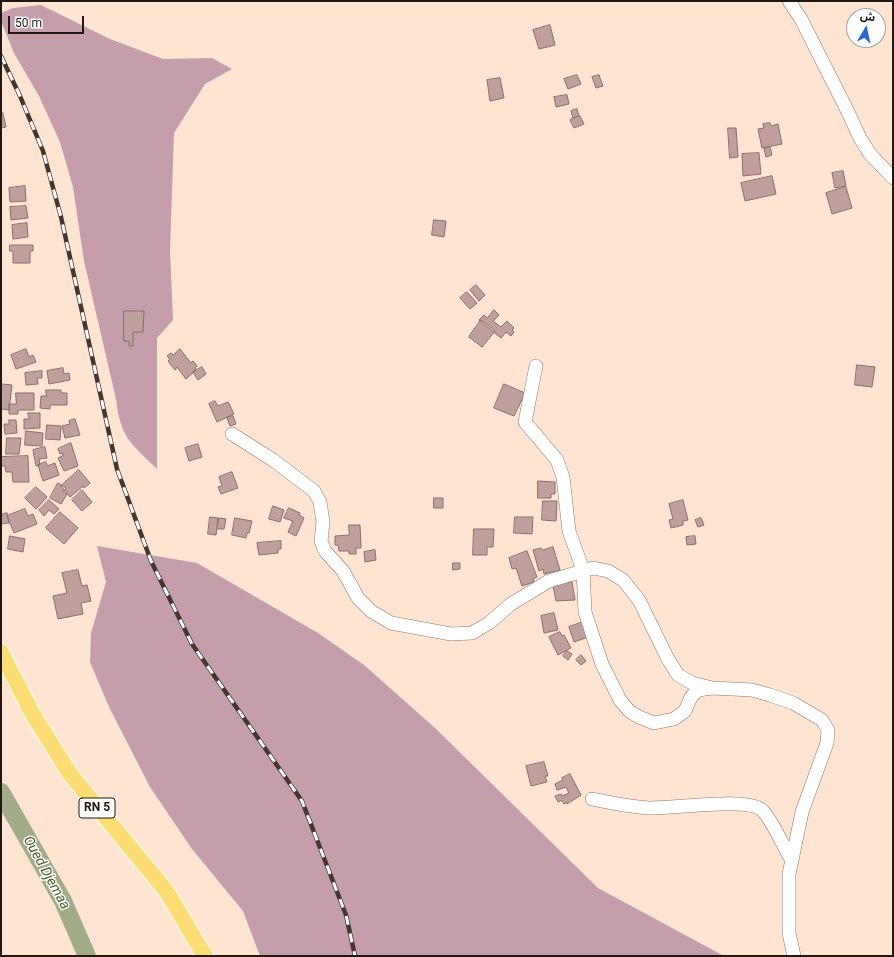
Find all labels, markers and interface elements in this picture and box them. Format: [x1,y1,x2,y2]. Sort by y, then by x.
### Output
scale bar [10,8,86,34]
north arrow [846,8,886,48]
text: ش [859,9,876,24]
text: 50 m [15,16,42,30]
road number: RN 5 [79,798,115,818]
water label: Oued Djemaa [19,833,73,913]

